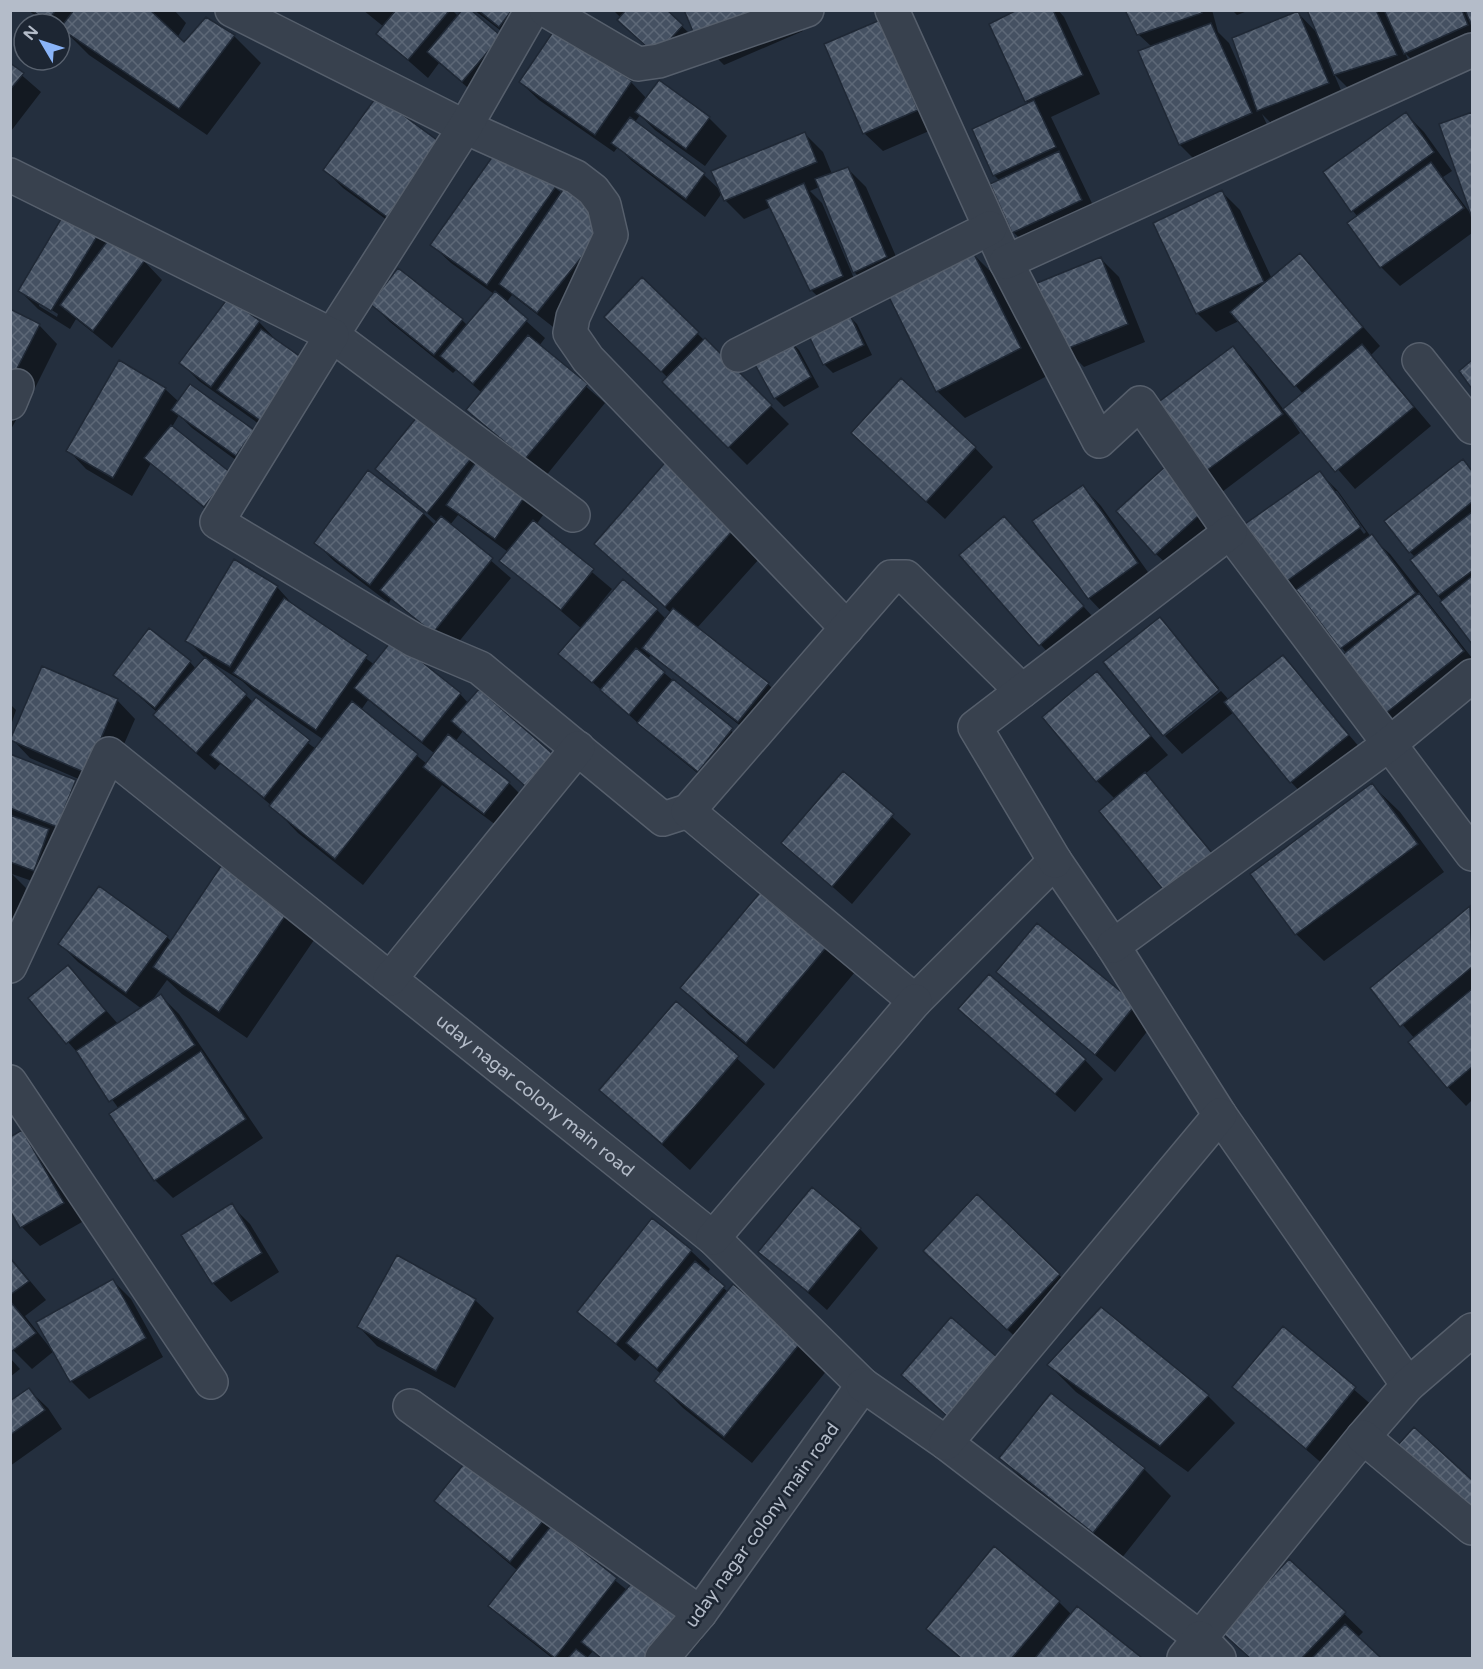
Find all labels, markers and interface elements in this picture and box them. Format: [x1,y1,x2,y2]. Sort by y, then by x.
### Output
north arrow [12,12,72,72]
text: N [19,22,43,44]
street label: uday nagar colony main road [432,1009,639,1181]
street label: uday nagar colony main road [680,1418,844,1632]

